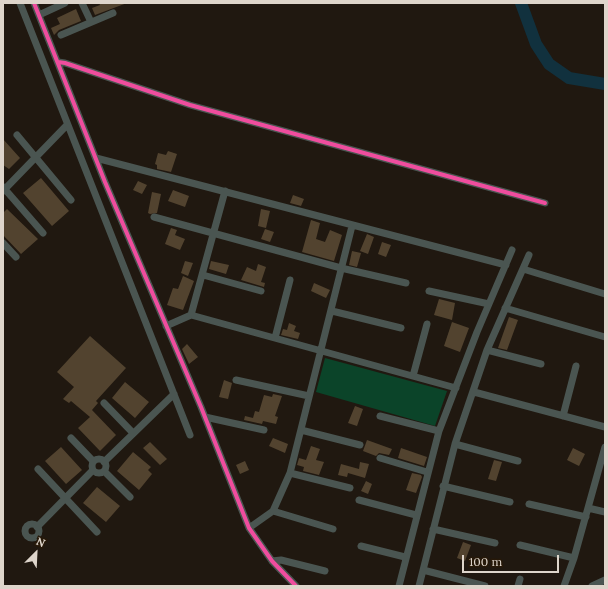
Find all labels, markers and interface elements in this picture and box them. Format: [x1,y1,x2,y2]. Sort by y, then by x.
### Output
north arrow [16,533,56,573]
text: N [34,534,48,550]
scale bar [464,547,561,573]
text: 100 m [469,554,502,569]

